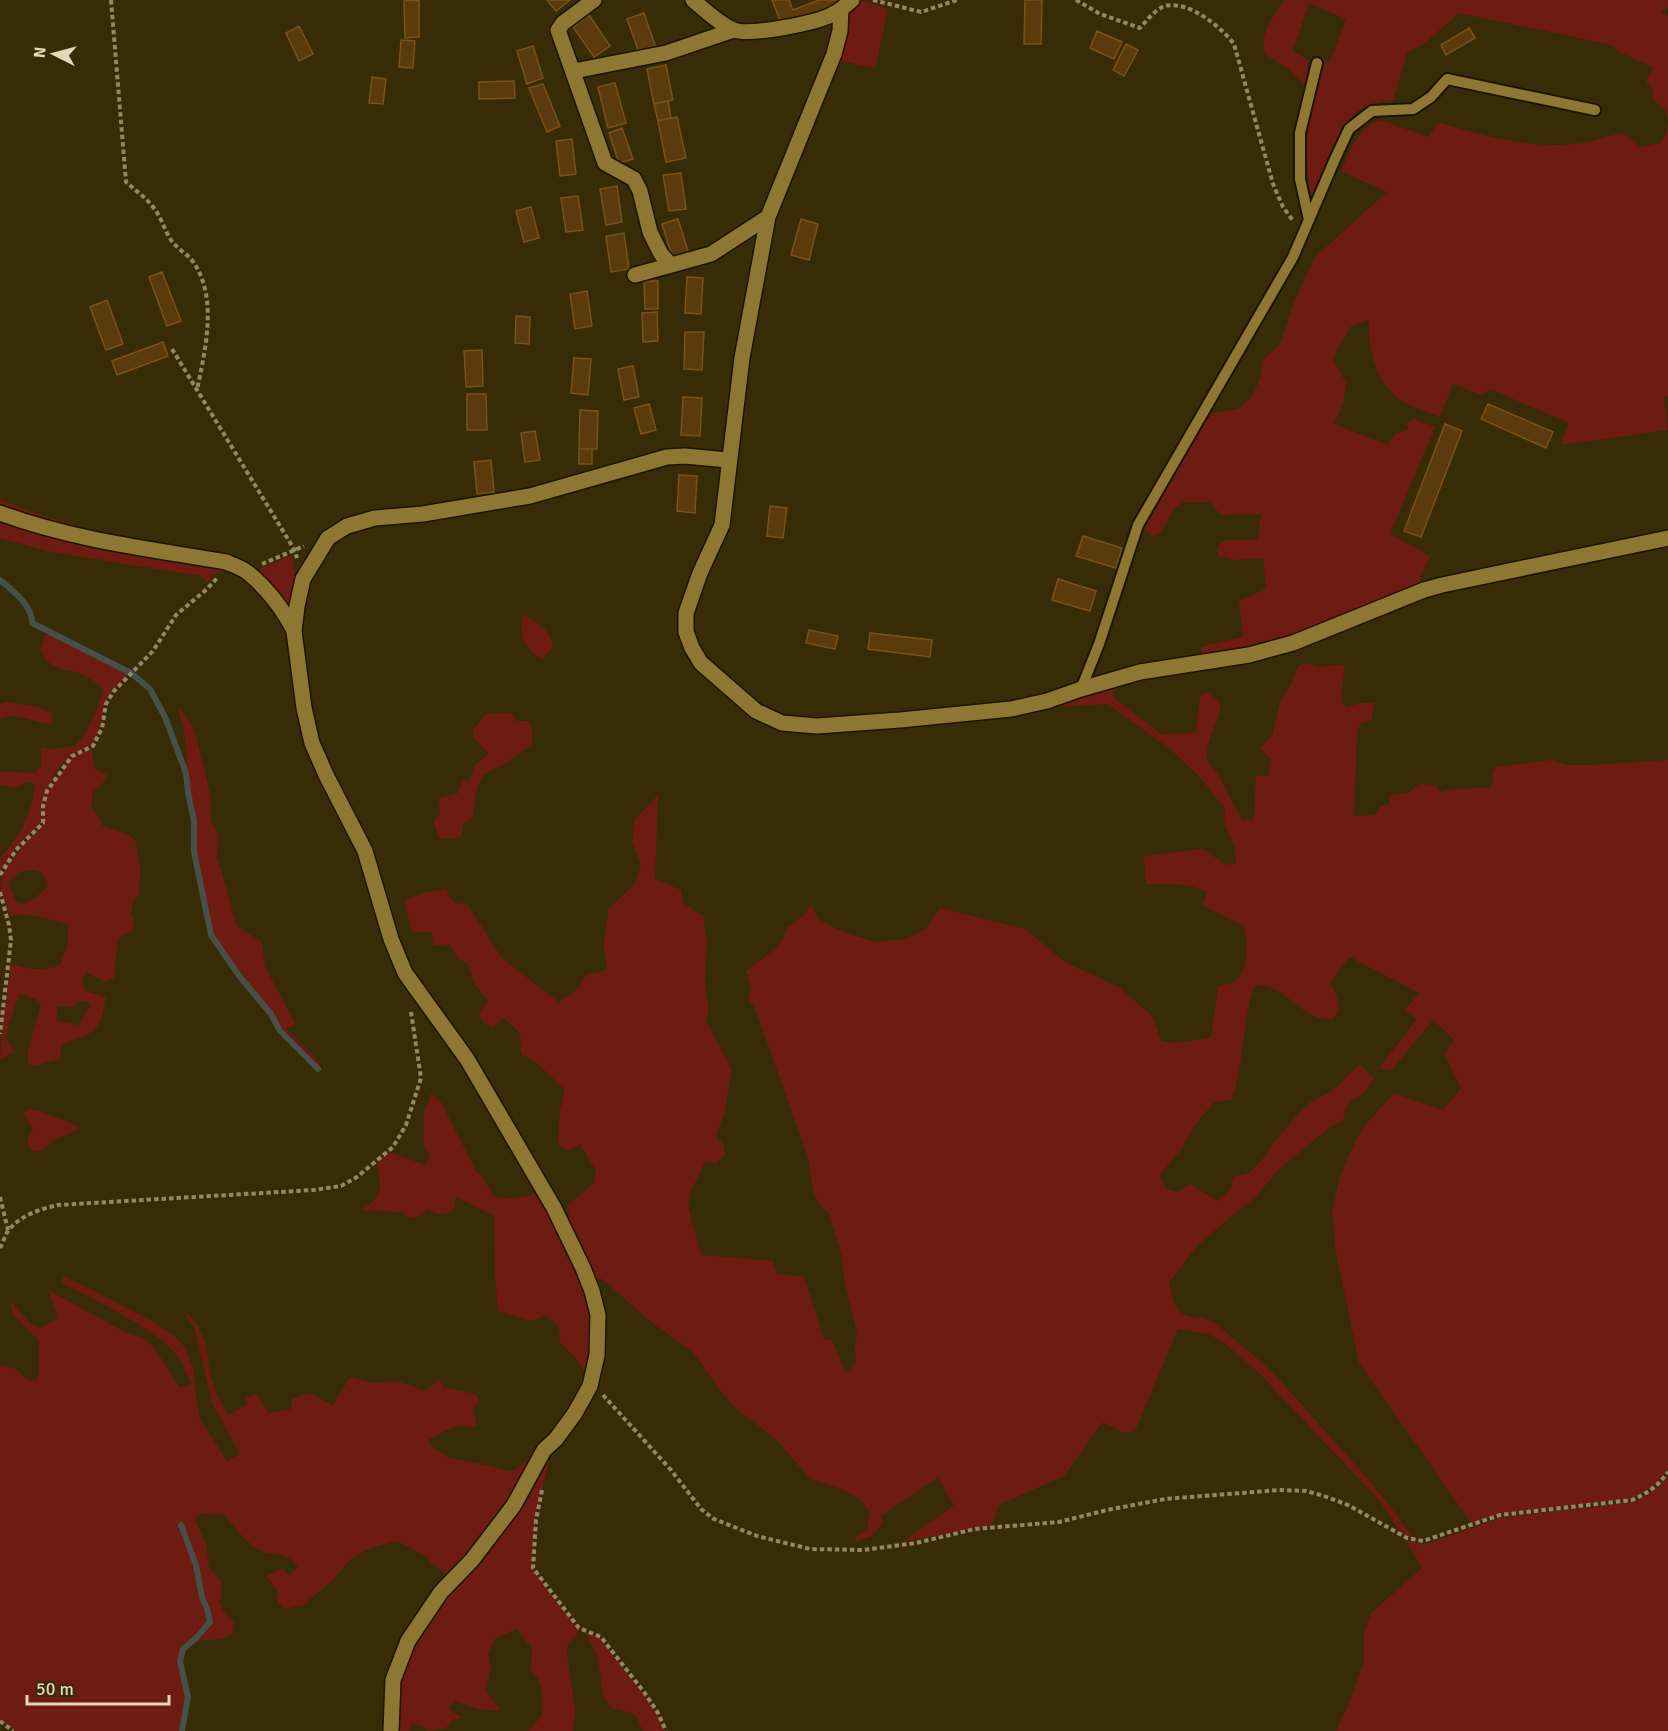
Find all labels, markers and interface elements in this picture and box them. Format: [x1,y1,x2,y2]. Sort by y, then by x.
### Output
north arrow [24,24,84,84]
text: N [30,46,51,59]
scale bar [27,1668,170,1706]
text: 50 m [36,1678,74,1700]

